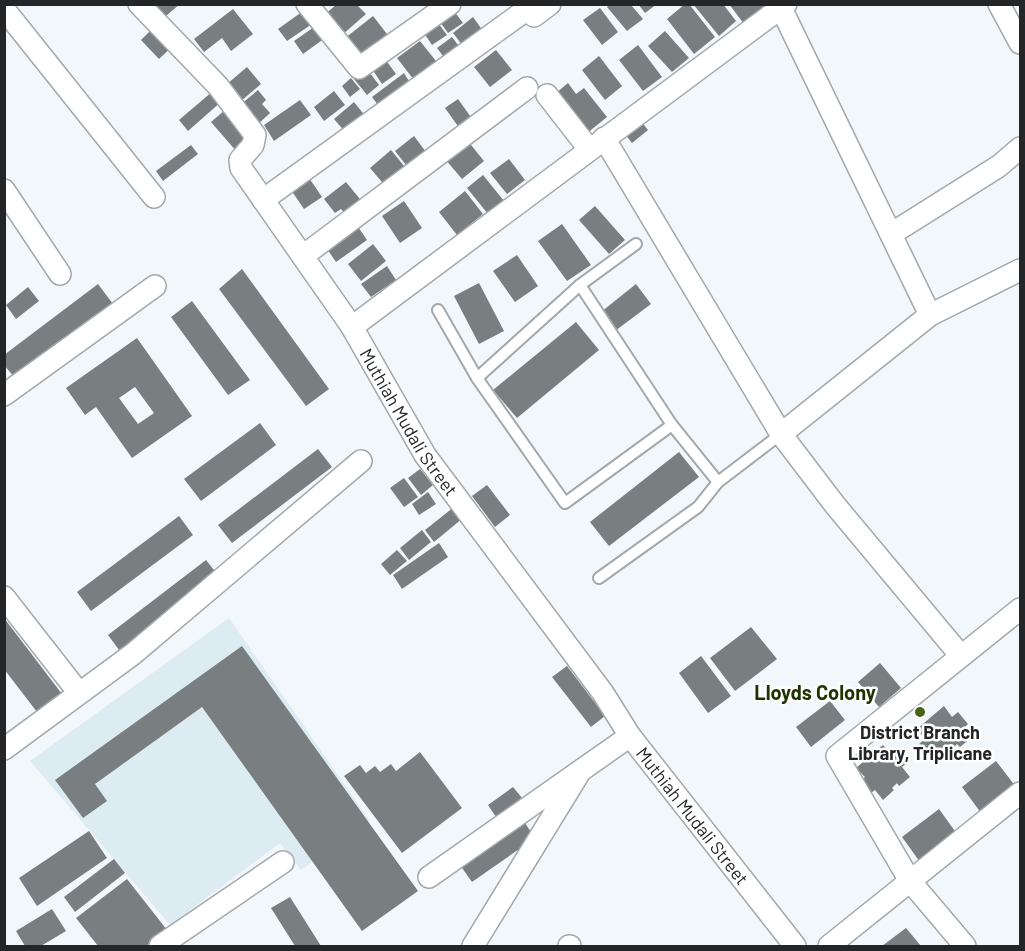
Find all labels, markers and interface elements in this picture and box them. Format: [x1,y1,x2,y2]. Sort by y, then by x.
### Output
street label: Muthiah Mudali Street [355,344,462,500]
district label: Lloyds Colony [754,680,876,704]
marker: District Branch Library, Triplicane [913,705,927,719]
place label: District Branch Library, Triplicane [848,721,992,764]
street label: Muthiah Mudali Street [632,742,753,889]

